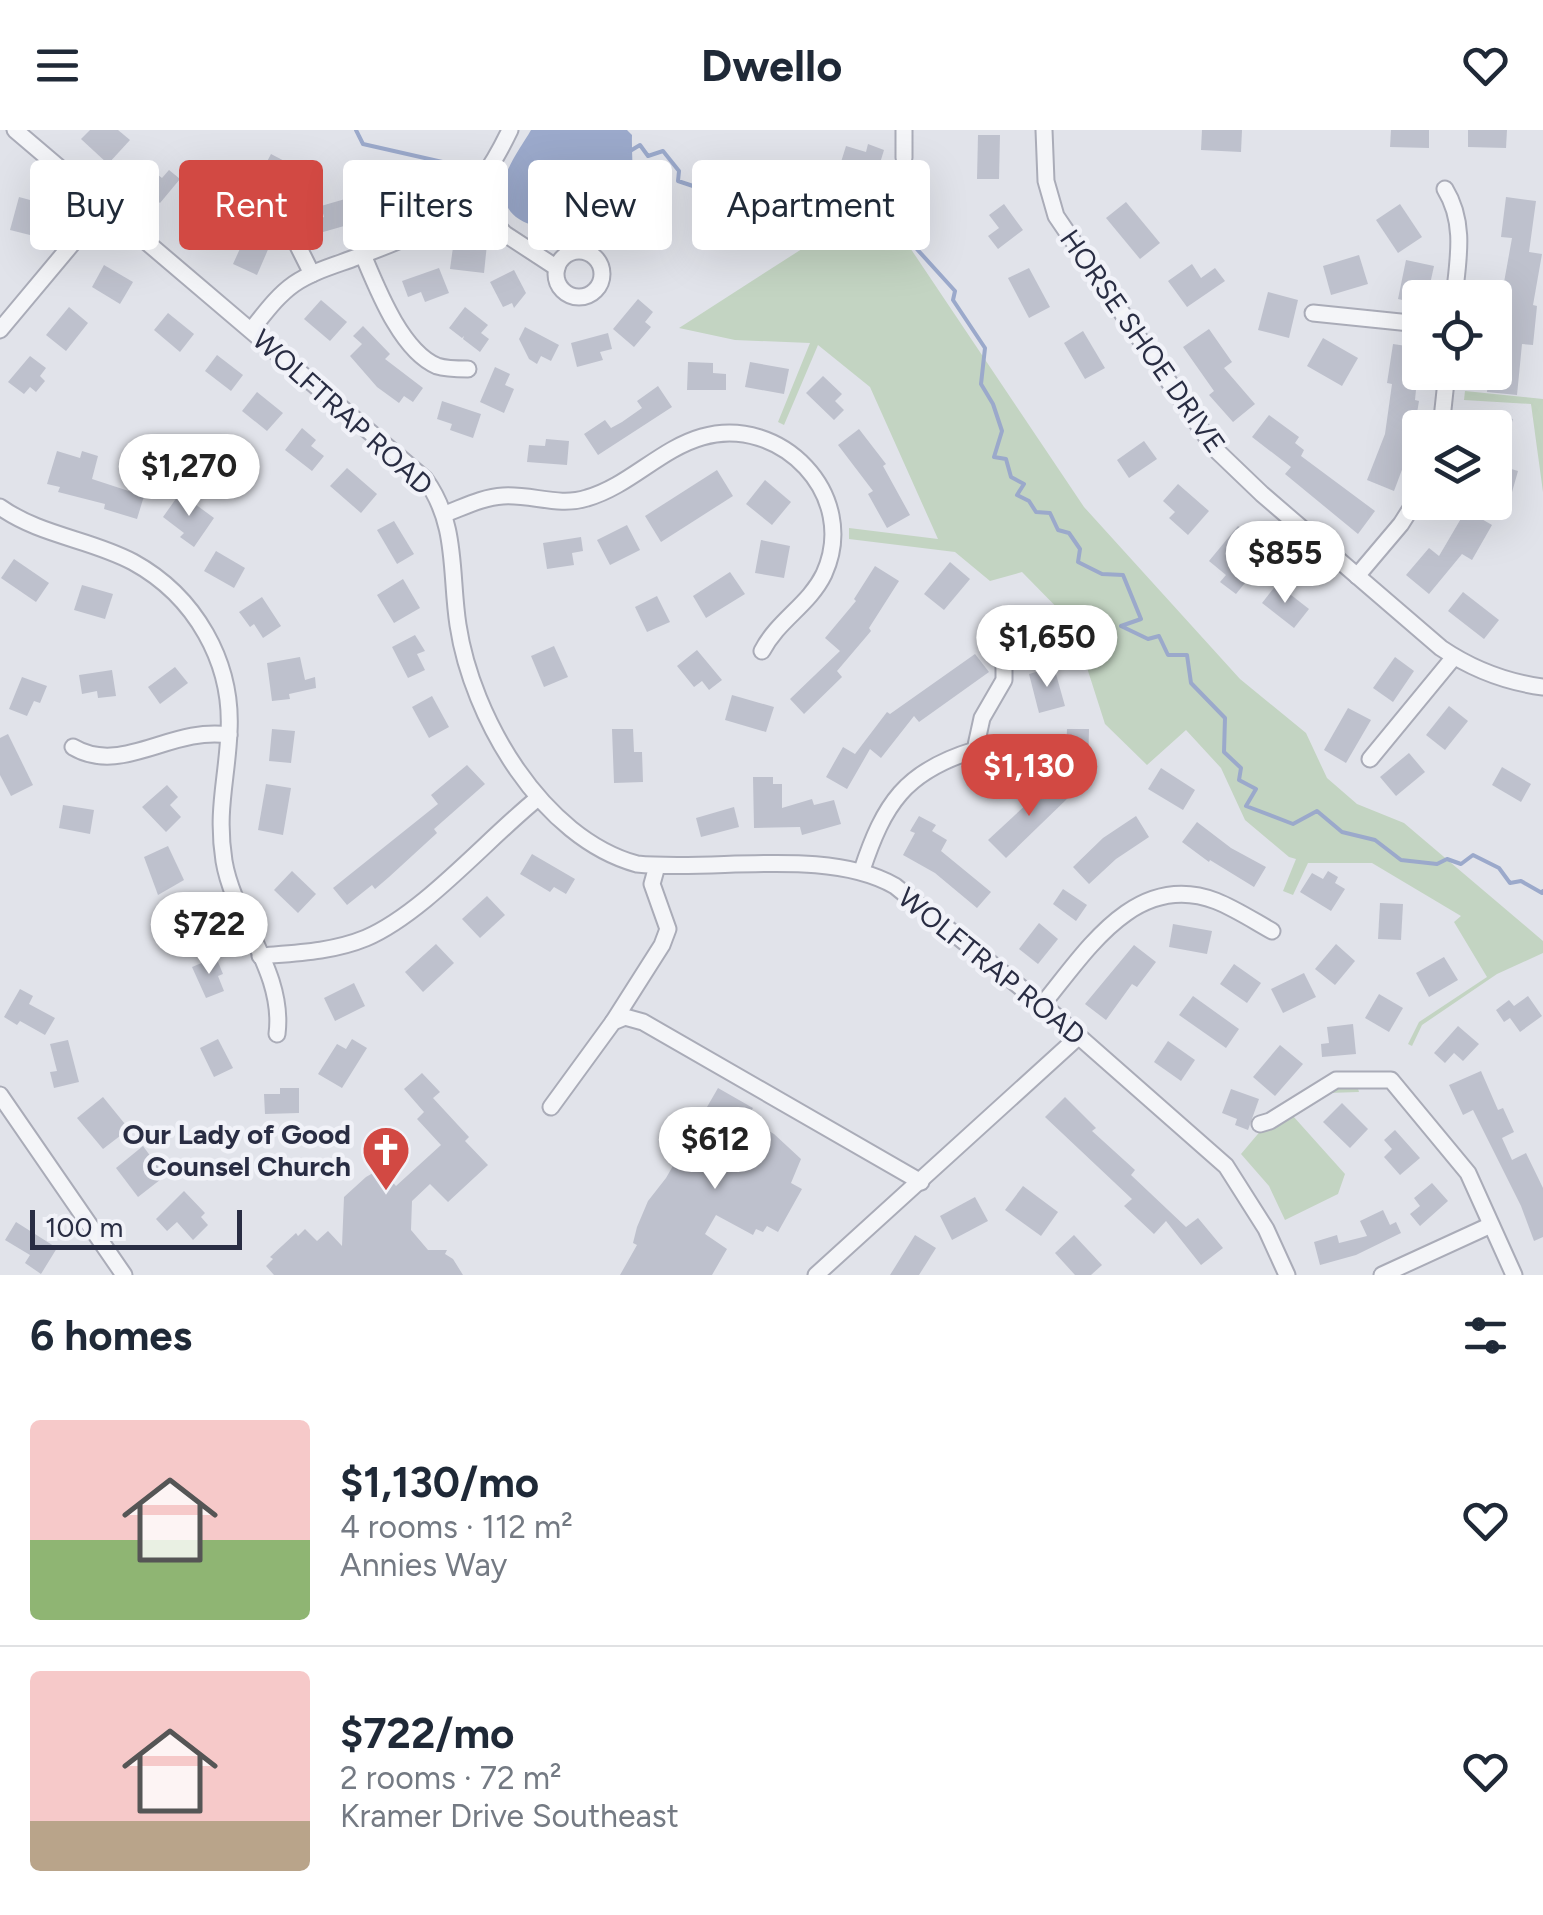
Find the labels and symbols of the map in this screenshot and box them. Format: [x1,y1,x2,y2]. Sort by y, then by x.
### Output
street label: HORSE SHOE DRIVE [1053,223,1233,459]
street label: WOLFTRAP ROAD [246,322,440,502]
pin: $1,270 [108,434,270,519]
pin: $855 [1226,521,1344,606]
pin: $1,650 [966,605,1128,690]
pin: $1,130 [948,734,1110,819]
street label: WOLFTRAP ROAD [892,880,1092,1052]
pin: $722 [150,892,268,977]
pin: $612 [656,1107,774,1192]
place label: Our Lady of Good Counsel Church [122,1117,351,1183]
church icon: Our Lady of Good Counsel Church [360,1124,412,1192]
scale bar [30,1205,242,1250]

